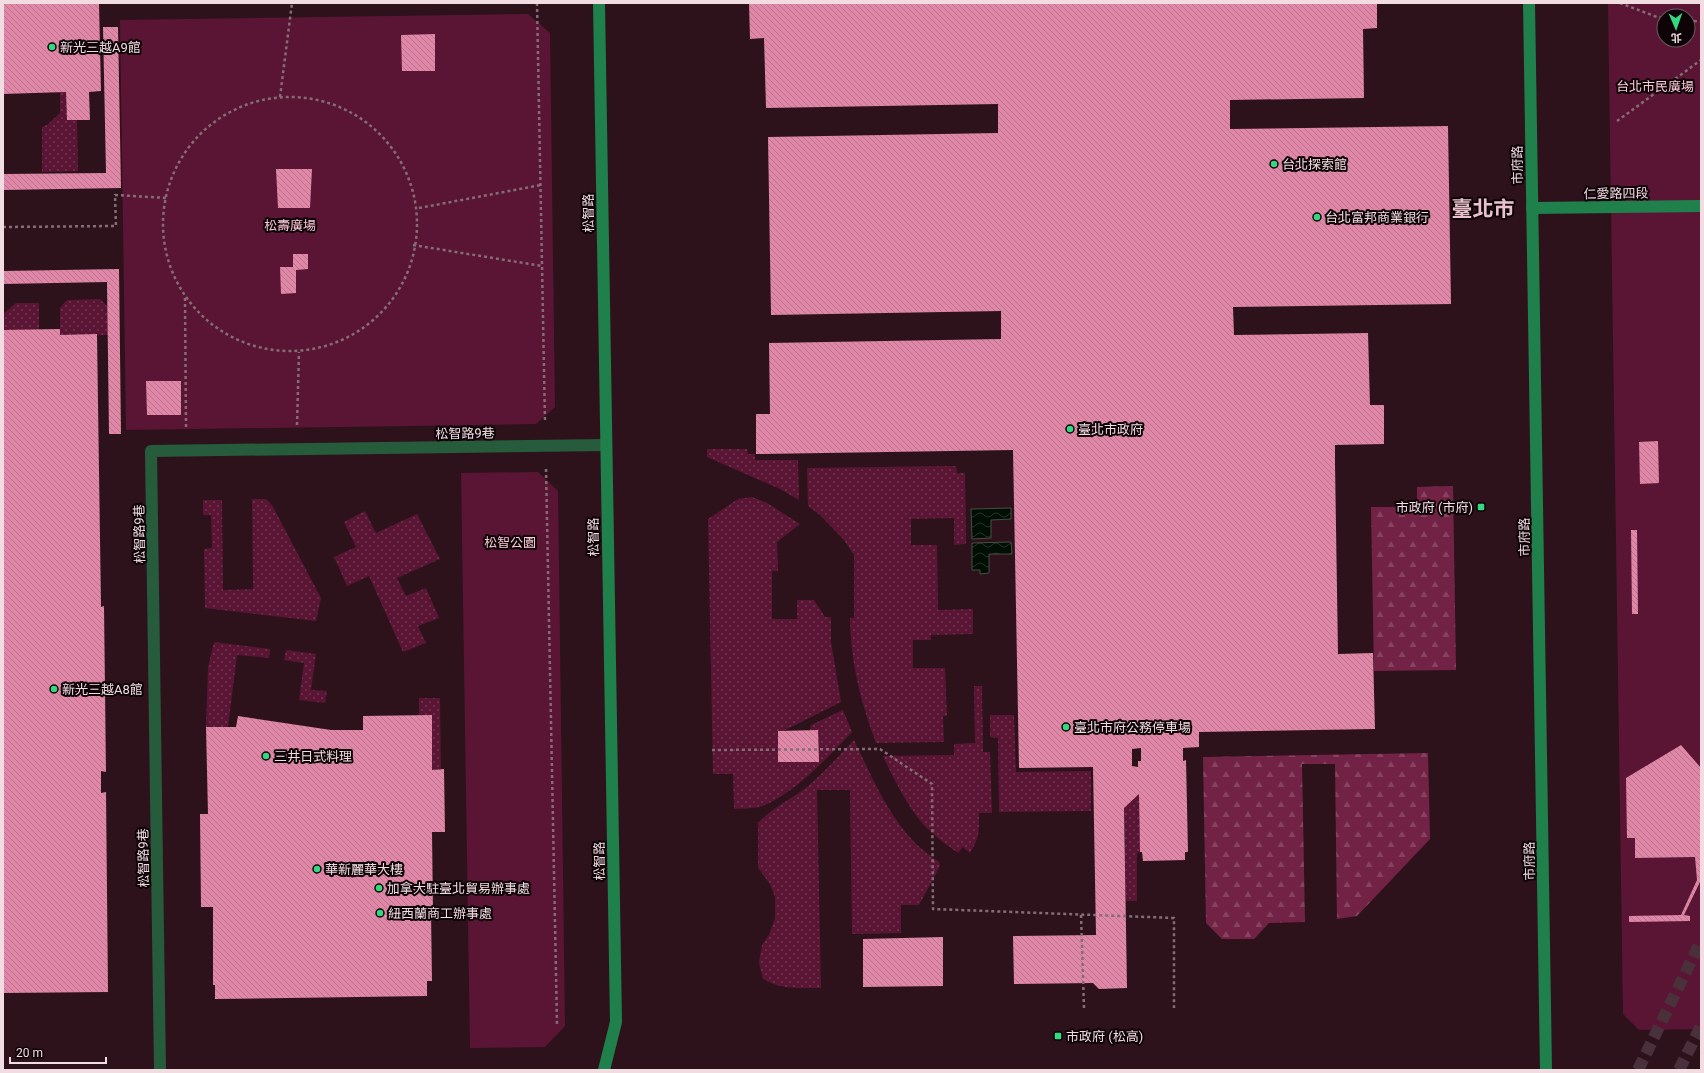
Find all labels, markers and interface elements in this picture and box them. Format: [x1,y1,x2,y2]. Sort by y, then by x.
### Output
north arrow [1656,8,1696,48]
text: 北 [1671,31,1682,44]
place label: 新光三越A9館 [60,40,141,55]
marker: 新光三越A9館 [47,42,57,52]
park label: 台北市民廣場 [1616,79,1694,94]
street label: 市府路 [1510,145,1525,185]
place label: 台北探索館 [1282,157,1347,172]
marker: 台北探索館 [1269,159,1279,169]
street label: 仁愛路四段 [1583,185,1649,202]
street label: 松智路 [581,193,596,233]
district label: 臺北市 [1452,197,1515,221]
place label: 台北富邦商業銀行 [1325,210,1429,225]
marker: 台北富邦商業銀行 [1312,212,1322,222]
park label: 松壽廣場 [264,218,316,233]
place label: 臺北市政府 [1078,422,1143,437]
marker: 臺北市政府 [1065,424,1075,434]
street label: 松智路9巷 [435,425,495,442]
place label: 市政府 (市府) [1396,500,1473,515]
marker: 市政府 (市府) [1476,502,1486,512]
street label: 松智路9巷 [131,504,148,564]
street label: 松智路 [586,517,601,557]
street label: 市府路 [1517,517,1532,557]
park label: 松智公園 [484,535,536,550]
place label: 新光三越A8館 [62,682,143,697]
marker: 新光三越A8館 [49,684,59,694]
place label: 臺北市府公務停車場 [1074,720,1191,735]
marker: 臺北市府公務停車場 [1061,722,1071,732]
place label: 三井日式料理 [274,749,352,764]
marker: 三井日式料理 [261,751,271,761]
street label: 松智路9巷 [135,828,152,888]
street label: 松智路 [592,841,607,881]
street label: 市府路 [1522,841,1537,881]
place label: 華新麗華大樓 [325,862,403,877]
marker: 華新麗華大樓 [312,864,322,874]
place label: 加拿大駐臺北貿易辦事處 [387,881,530,896]
marker: 加拿大駐臺北貿易辦事處 [374,883,384,893]
place label: 紐西蘭商工辦事處 [388,906,492,921]
marker: 紐西蘭商工辦事處 [375,908,385,918]
place label: 市政府 (松高) [1066,1029,1143,1044]
marker: 市政府 (松高) [1053,1031,1063,1041]
scale bar [10,1039,106,1065]
text: 20 m [16,1046,43,1060]

